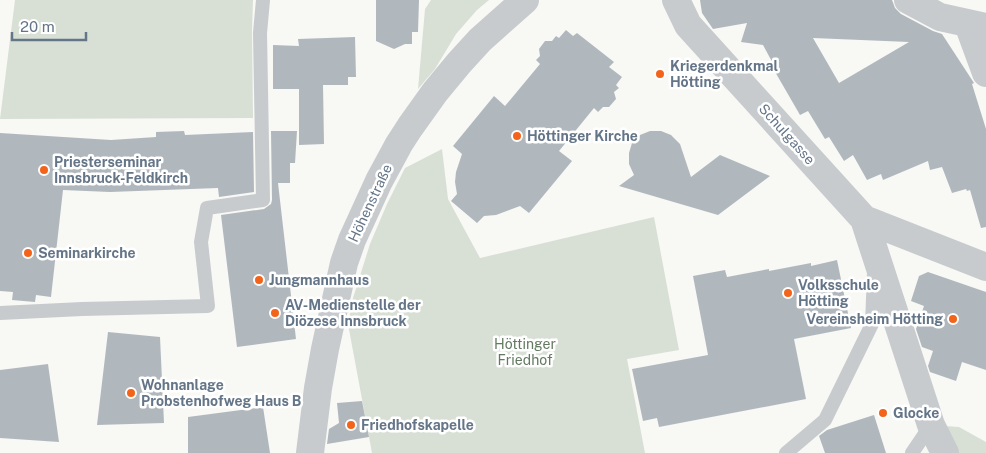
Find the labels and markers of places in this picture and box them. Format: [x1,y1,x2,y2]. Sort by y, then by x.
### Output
place label: Kriegerdenkmal Hötting [670,58,778,90]
marker: Kriegerdenkmal Hötting [654,68,666,80]
place label: Höttinger Kirche [527,128,638,144]
marker: Höttinger Kirche [511,130,523,142]
place label: Priesterseminar Innsbruck-Feldkirch [54,154,188,186]
marker: Priesterseminar Innsbruck-Feldkirch [38,164,50,176]
place label: Seminarkirche [38,245,136,261]
marker: Seminarkirche [22,247,34,259]
place label: Jungmannhaus [269,272,369,288]
marker: Jungmannhaus [253,274,265,286]
place label: Volksschule Hötting [798,277,879,309]
marker: Volksschule Hötting [782,287,794,299]
place label: AV-Medienstelle der Diözese Innsbruck [285,297,421,329]
marker: AV-Medienstelle der Diözese Innsbruck [269,307,281,319]
place label: Vereinsheim Hötting [806,311,943,327]
marker: Vereinsheim Hötting [947,313,959,325]
place label: Wohnanlage Probstenhofweg Haus B [141,377,301,409]
marker: Wohnanlage Probstenhofweg Haus B [125,387,137,399]
place label: Glocke [893,405,939,421]
marker: Glocke [877,407,889,419]
place label: Friedhofskapelle [361,417,474,433]
marker: Friedhofskapelle [345,419,357,431]

